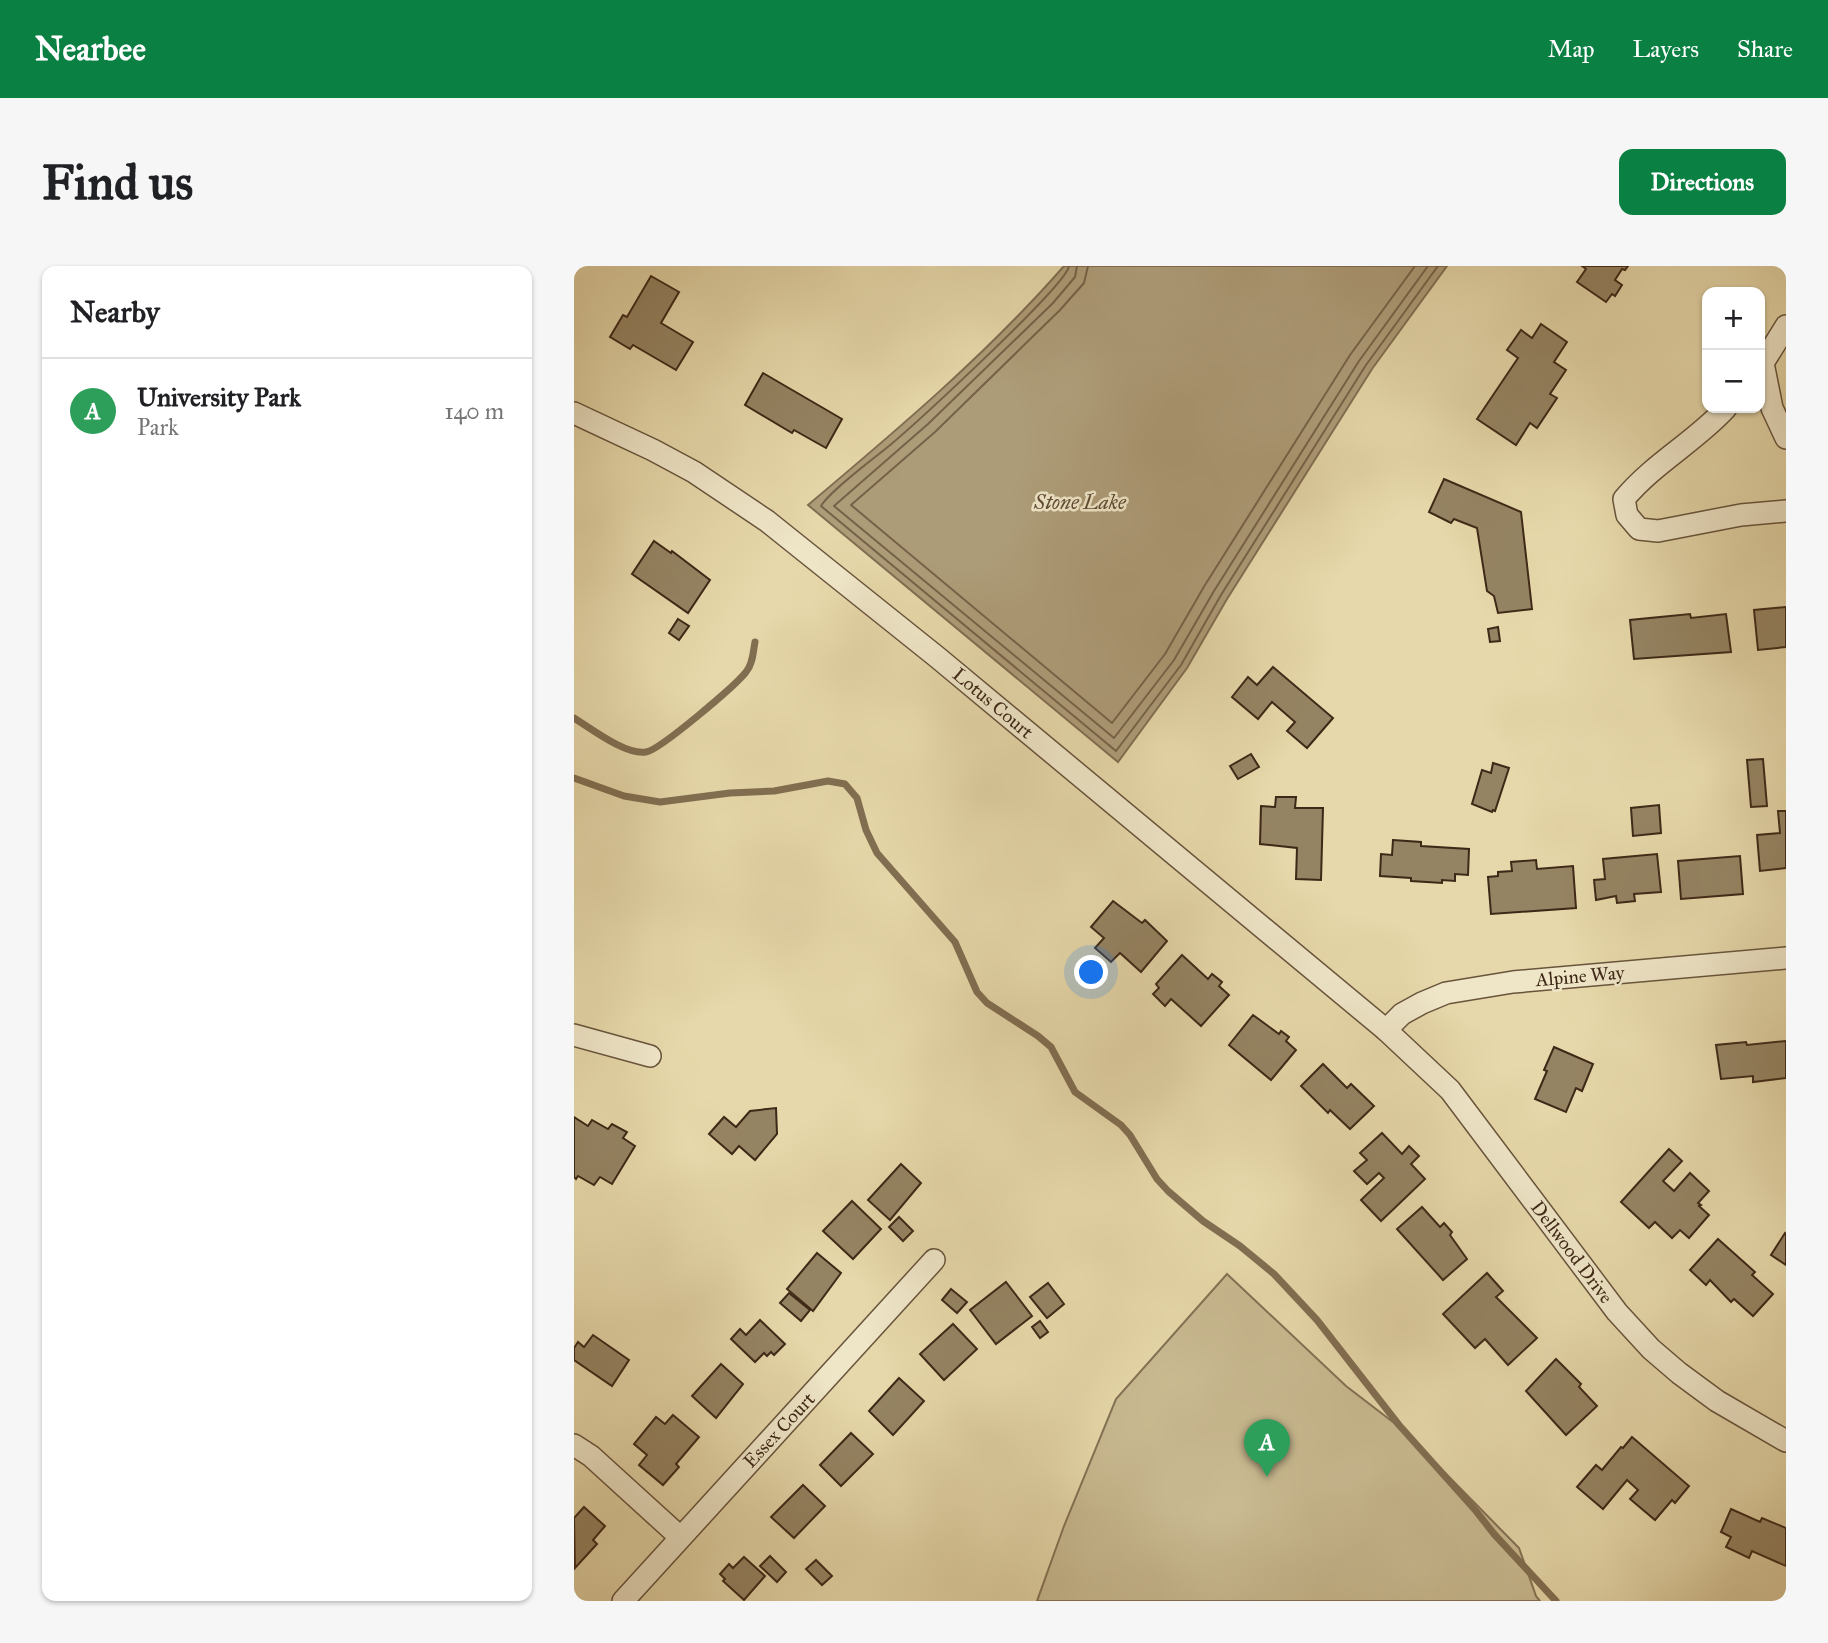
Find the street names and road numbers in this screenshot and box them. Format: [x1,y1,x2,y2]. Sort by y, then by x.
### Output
street label: Lotus Court [948,663,1038,744]
street label: Alpine Way [1534,961,1626,991]
street label: Dellwood Drive [1526,1196,1618,1308]
street label: Essex Court [738,1387,820,1472]

